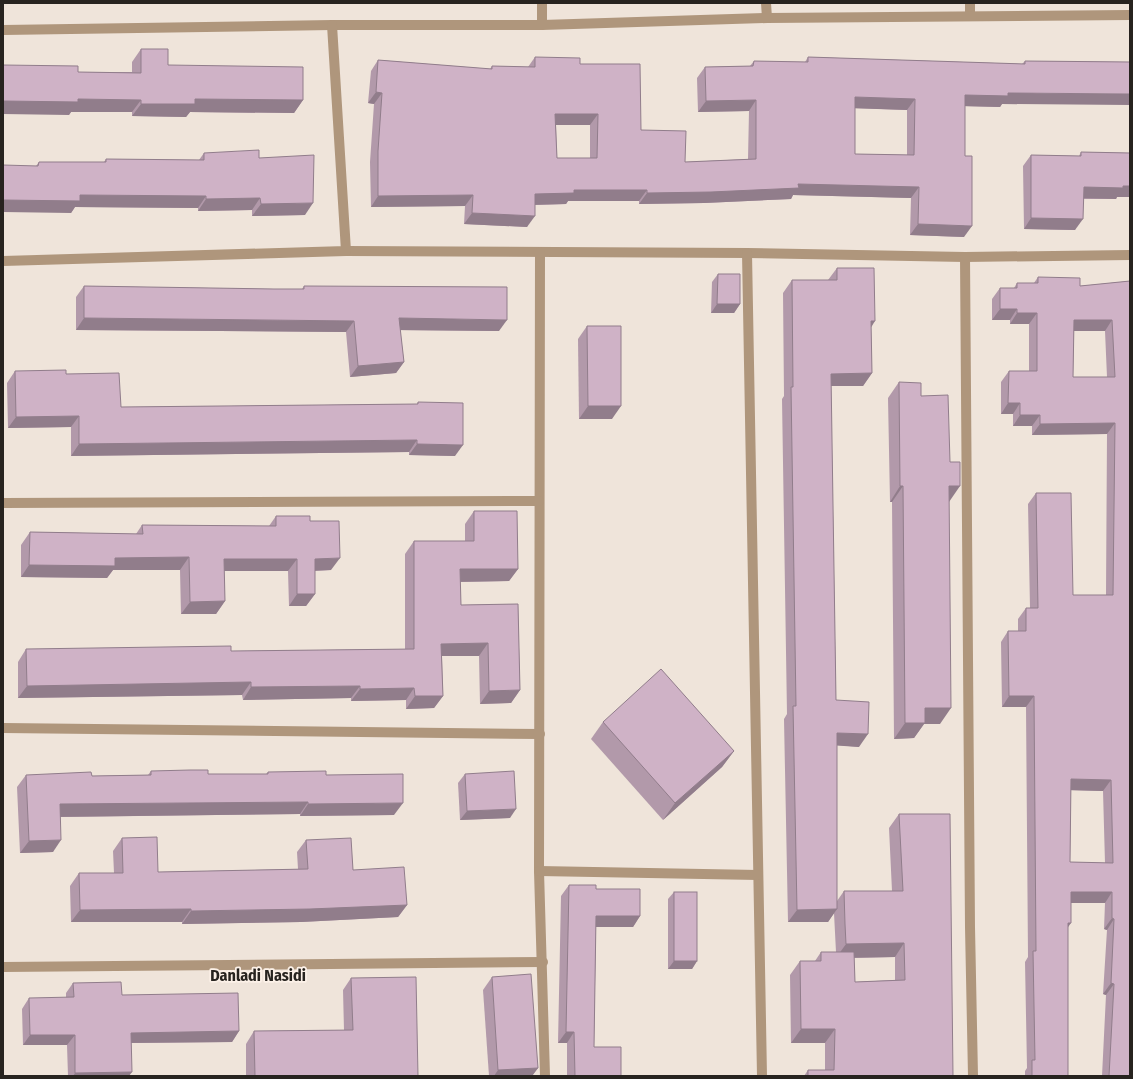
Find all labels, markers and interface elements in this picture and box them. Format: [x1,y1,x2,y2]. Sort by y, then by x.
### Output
district label: Danladi Nasidi [210,966,306,985]

